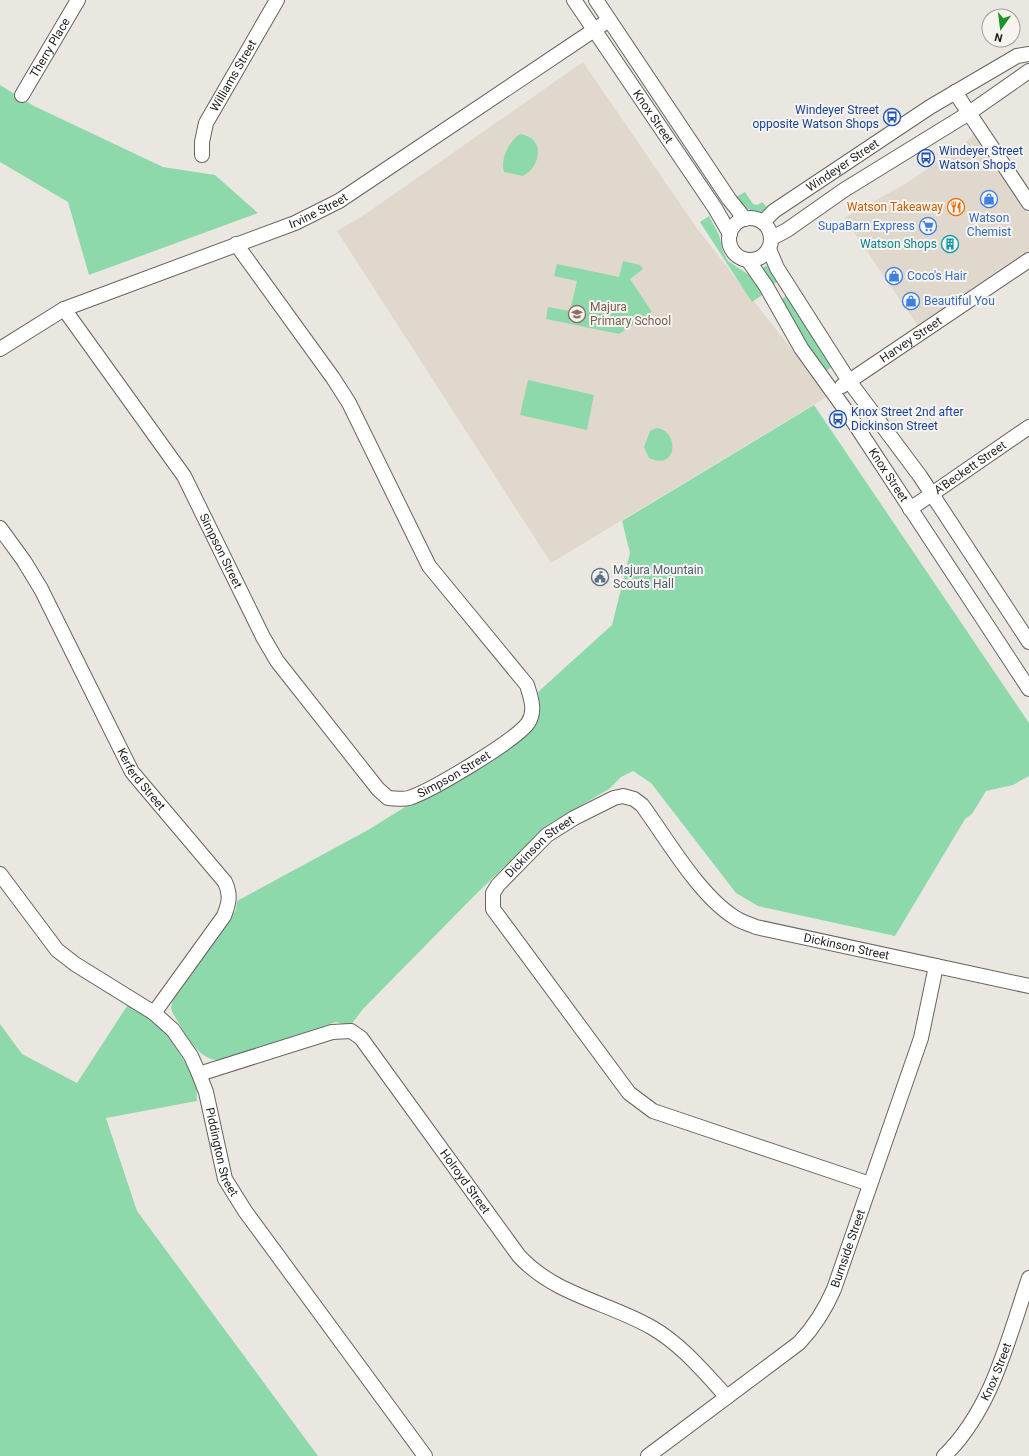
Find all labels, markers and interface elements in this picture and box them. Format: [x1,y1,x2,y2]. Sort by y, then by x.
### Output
north arrow [981,8,1021,48]
street label: Therry Place [27,15,73,80]
text: N [993,30,1004,44]
street label: Williams Street [207,37,259,114]
street label: Knox Street [630,87,676,146]
place label: Windeyer Street opposite Watson Shops [752,103,879,131]
bus stop icon: Windeyer Street opposite Watson Shops [882,107,902,127]
street label: Windeyer Street [804,136,882,194]
place label: Windeyer Street Watson Shops [939,144,1023,172]
bus stop icon: Windeyer Street Watson Shops [916,148,936,168]
shop icon: Watson Chemist [979,189,999,209]
street label: Irvine Street [287,190,350,232]
restaurant icon: Watson Takeaway [946,197,966,217]
place label: Watson Takeaway [847,200,943,214]
place label: Watson Chemist [967,211,1011,239]
supermarket icon: SupaBarn Express [918,216,938,236]
place label: SupaBarn Express [818,219,915,233]
building icon: Watson Shops [940,234,960,254]
place label: Watson Shops [860,237,937,251]
shop icon: Coco's Hair [884,266,904,286]
place label: Coco's Hair [907,269,967,283]
shop icon: Beautiful You [901,291,921,311]
place label: Beautiful You [924,294,995,308]
place label: Majura Primary School [590,300,671,328]
school or university icon: Majura Primary School [567,304,587,324]
street label: Harvey Street [877,314,945,365]
place label: Knox Street 2nd after Dickinson Street [851,405,963,433]
bus stop icon: Knox Street 2nd after Dickinson Street [828,409,848,429]
street label: A'Beckett Street [931,438,1009,497]
street label: Knox Street [866,445,911,505]
street label: Simpson Street [196,511,245,591]
place label: Majura Mountain Scouts Hall [613,563,703,591]
public building icon: Majura Mountain Scouts Hall [590,567,610,587]
street label: Kerferd Street [114,746,168,813]
street label: Simpson Street [415,748,493,801]
street label: Dickinson Street [502,813,576,880]
street label: Dickinson Street [802,931,891,963]
street label: Piddington Street [203,1106,241,1199]
street label: Holroyd Street [437,1147,493,1217]
street label: Burnside Street [828,1208,868,1290]
street label: Knox Street [978,1341,1014,1403]

